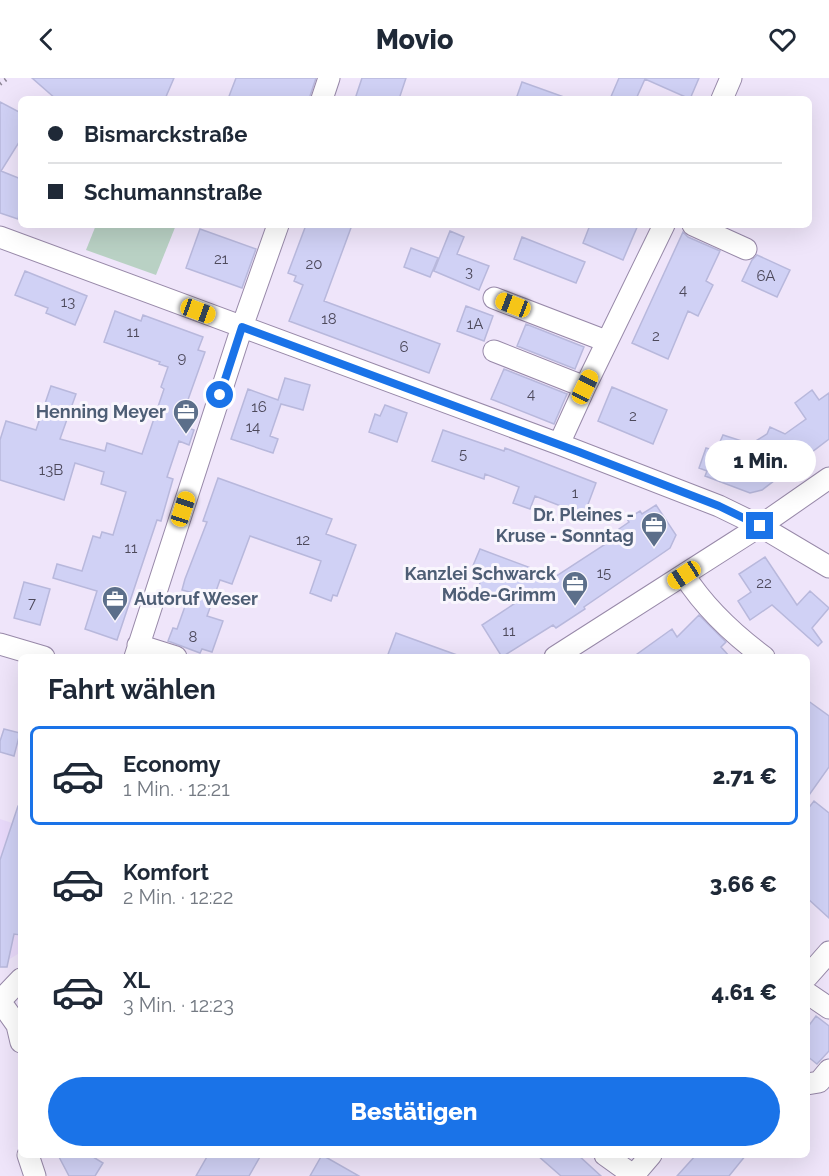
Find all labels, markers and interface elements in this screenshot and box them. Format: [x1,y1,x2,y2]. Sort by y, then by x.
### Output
icon: back [30,23,63,56]
icon: heart [766,23,799,56]
text: Movio [376,24,453,55]
text: Bismarckstraße [84,121,247,147]
text: Schumannstraße [84,179,262,205]
house number: 21 [214,250,229,268]
house number: 20 [306,255,323,273]
house number: 3 [465,263,473,281]
house number: 6A [757,267,775,285]
house number: 4 [679,281,687,299]
car [493,290,533,320]
house number: 13 [61,293,75,311]
car [178,296,218,326]
house number: 18 [321,310,337,328]
house number: 1A [467,315,483,333]
house number: 11 [127,323,140,341]
house number: 2 [652,327,660,345]
house number: 6 [399,338,409,356]
house number: 9 [178,349,187,367]
car [569,367,601,407]
route start [206,381,233,408]
house number: 4 [527,385,535,403]
office icon: Henning Meyer [171,397,201,435]
house number: 16 [251,398,267,416]
place label: Henning Meyer [36,401,166,422]
house number: 2 [629,407,637,425]
house number: 14 [246,418,260,436]
callout: 1 Min. [704,439,816,481]
house number: 5 [459,445,467,463]
text: 1 Min. [733,449,788,473]
house number: 13B [39,461,63,479]
house number: 1 [572,484,579,502]
car [169,489,197,529]
place label: Dr. Pleines - Kruse - Sonntag [496,504,634,546]
office icon: Dr. Pleines - Kruse - Sonntag [639,510,669,548]
route end [746,512,773,539]
house number: 12 [296,531,310,549]
house number: 11 [125,539,138,557]
car [664,558,704,592]
place label: Kanzlei Schwarck Möde-Grimm [404,563,557,605]
house number: 15 [597,564,611,582]
office icon: Kanzlei Schwarck Möde-Grimm [560,569,590,607]
house number: 22 [756,574,772,592]
office icon: Autoruf Weser [100,584,130,622]
place label: Autoruf Weser [134,588,258,609]
house number: 7 [28,594,36,612]
house number: 11 [503,622,516,640]
house number: 8 [189,628,198,646]
text: Fahrt wählen [48,674,216,705]
icon: car [51,749,105,803]
text: Economy [123,751,221,777]
text: 2.71 € [713,763,777,789]
text: 1 Min. · 12:21 [123,777,230,801]
icon: car [51,857,105,911]
text: Komfort [123,859,209,885]
text: 3.66 € [710,871,777,897]
text: 2 Min. · 12:22 [123,885,233,909]
icon: car [51,965,105,1019]
text: XL [123,967,150,993]
text: 4.61 € [712,979,777,1005]
text: 3 Min. · 12:23 [123,993,234,1017]
button: Bestätigen [48,1077,780,1146]

